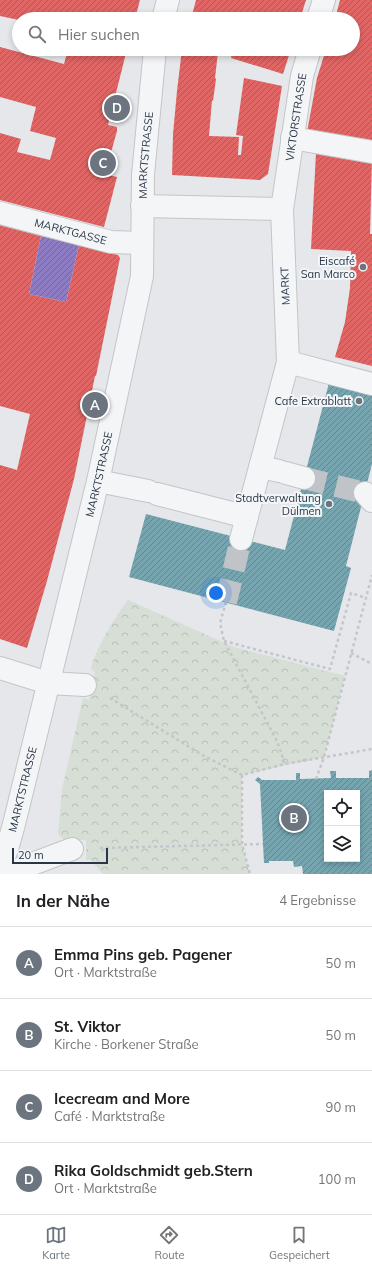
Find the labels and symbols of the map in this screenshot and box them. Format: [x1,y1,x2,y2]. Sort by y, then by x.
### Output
street label: VIKTORSTRASSE [282,72,309,162]
pin: D [104,93,130,123]
street label: MARKTSTRASSE [136,111,156,199]
pin: C [90,148,116,178]
street label: MARKTGASSE [33,215,108,248]
place label: Eiscafé San Marco [301,254,355,281]
marker: Eiscafé San Marco [358,262,368,272]
street label: MARKT [277,266,293,305]
pin: A [82,390,108,420]
place label: Cafe Extrablatt [275,394,351,408]
marker: Cafe Extrablatt [354,396,364,406]
street label: MARKTSTRASSE [82,430,115,519]
place label: Stadtverwaltung Dülmen [235,491,321,518]
marker: Stadtverwaltung Dülmen [324,499,334,509]
your location [206,583,226,603]
street label: MARKTSTRASSE [5,745,40,833]
pin: B [281,803,307,833]
scale bar [12,846,108,865]

